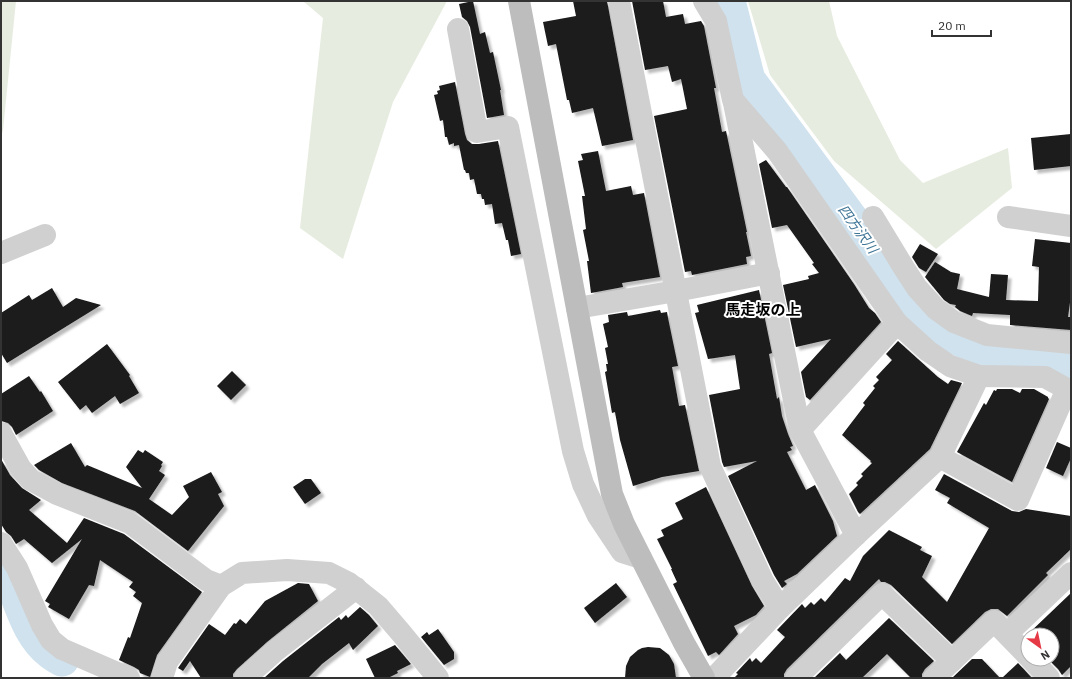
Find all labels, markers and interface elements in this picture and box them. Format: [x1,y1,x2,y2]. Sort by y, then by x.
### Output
scale bar [932,12,991,38]
text: 20 m [938,18,966,33]
water label: 四方沢川 [834,201,883,259]
district label: 馬走坂の上 [725,300,801,319]
north arrow [1020,627,1060,667]
text: N [1038,647,1053,663]

